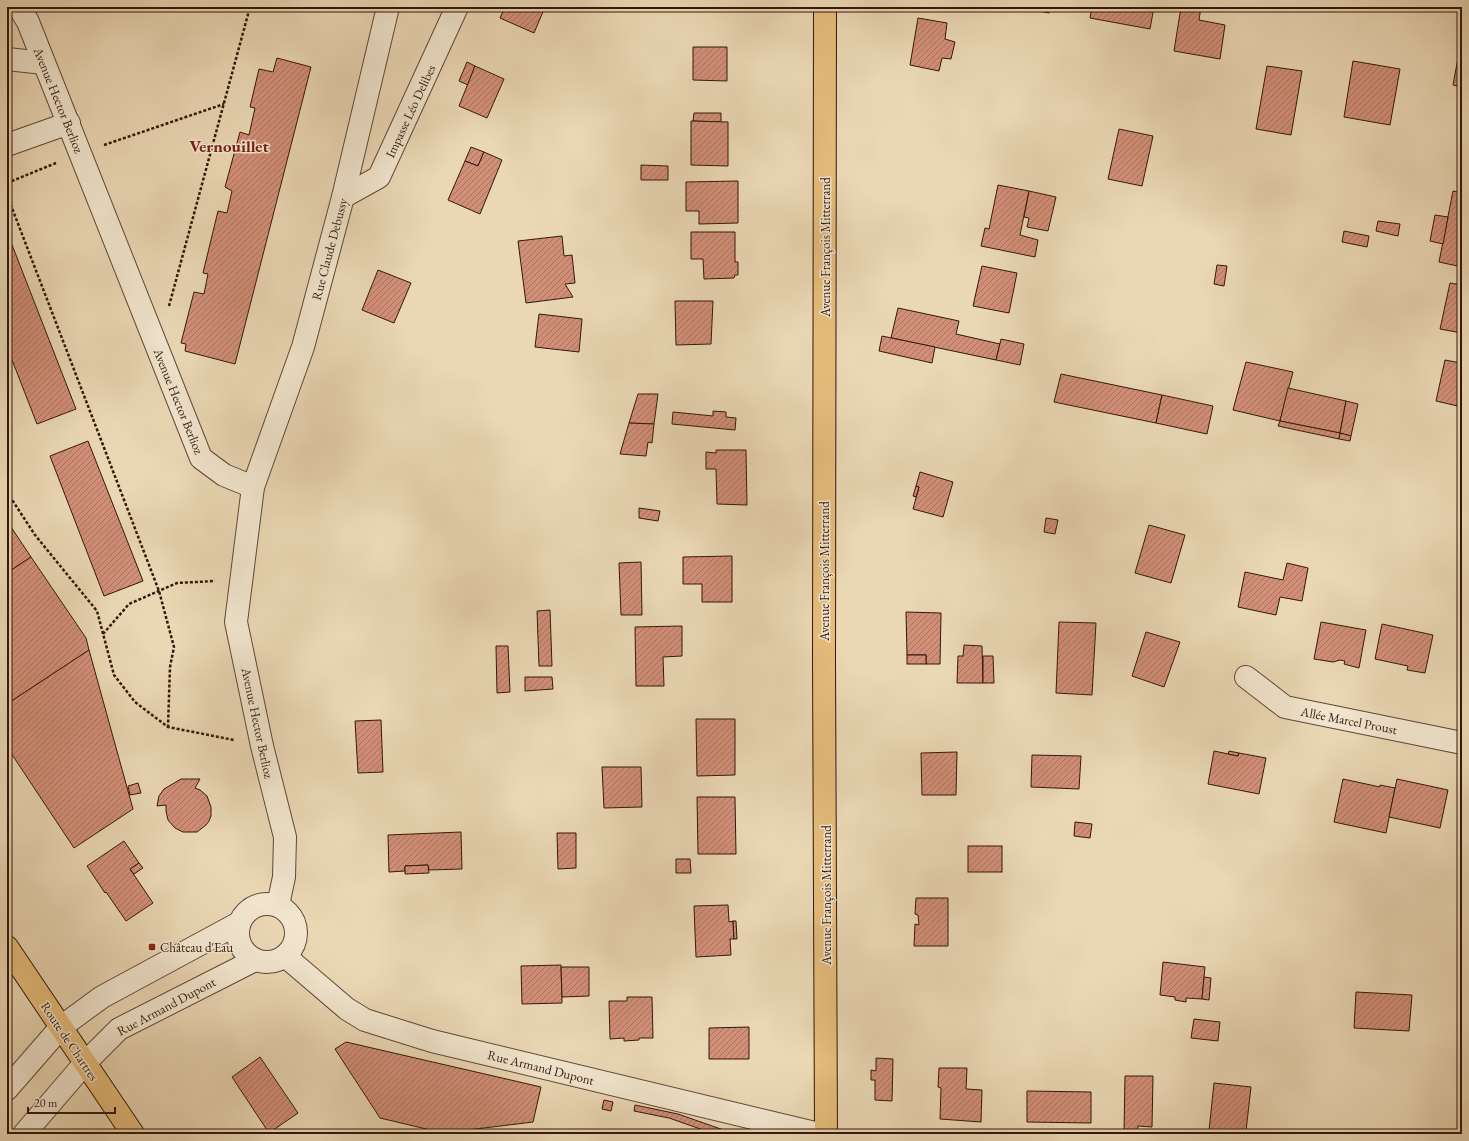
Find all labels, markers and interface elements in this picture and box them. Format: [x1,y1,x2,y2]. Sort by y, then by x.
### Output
street label: Avenue Hector Berlioz [29,44,88,156]
street label: Impasse Léo Delibes [381,62,439,161]
district label: Vernouillet [189,135,269,157]
street label: Avenue François Mitterrand [817,177,834,318]
street label: Rue Claude Debussy [308,196,351,302]
street label: Avenue Hector Berlioz [149,345,208,457]
street label: Avenue François Mitterrand [816,501,833,642]
street label: Avenue Hector Berlioz [237,665,278,780]
street label: Allée Marcel Proust [1298,703,1398,738]
street label: Avenue François Mitterrand [818,825,835,966]
place label: Château d'Eau [160,939,233,956]
marker: Château d'Eau [147,942,157,952]
street label: Rue Armand Dupont [114,973,218,1040]
street label: Route de Chartres [37,999,102,1084]
street label: Rue Armand Dupont [486,1046,596,1089]
scale bar [28,1089,115,1115]
text: 20 m [34,1095,58,1111]

